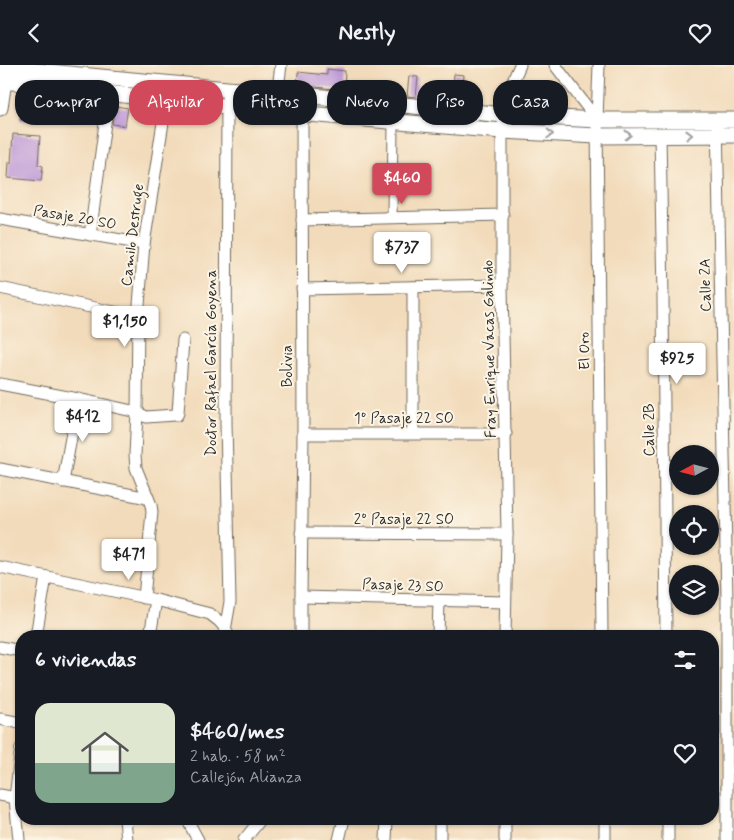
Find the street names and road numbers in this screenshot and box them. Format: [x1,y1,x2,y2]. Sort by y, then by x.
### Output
street label: Camilo Destruge [117,182,150,288]
street label: Pasaje 20 SO [32,201,118,235]
street label: Calle 2A [696,258,716,312]
street label: Fray Enrique Vacas Galindo [478,260,502,438]
street label: Doctor Rafael García Goyena [202,269,222,456]
street label: El Oro [575,332,595,370]
street label: Bolivia [278,345,298,387]
street label: Calle 2B [640,403,660,457]
street label: 1º Pasaje 22 SO [354,409,454,429]
street label: 2º Pasaje 22 SO [354,510,454,530]
street label: Pasaje 23 SO [362,575,444,597]

